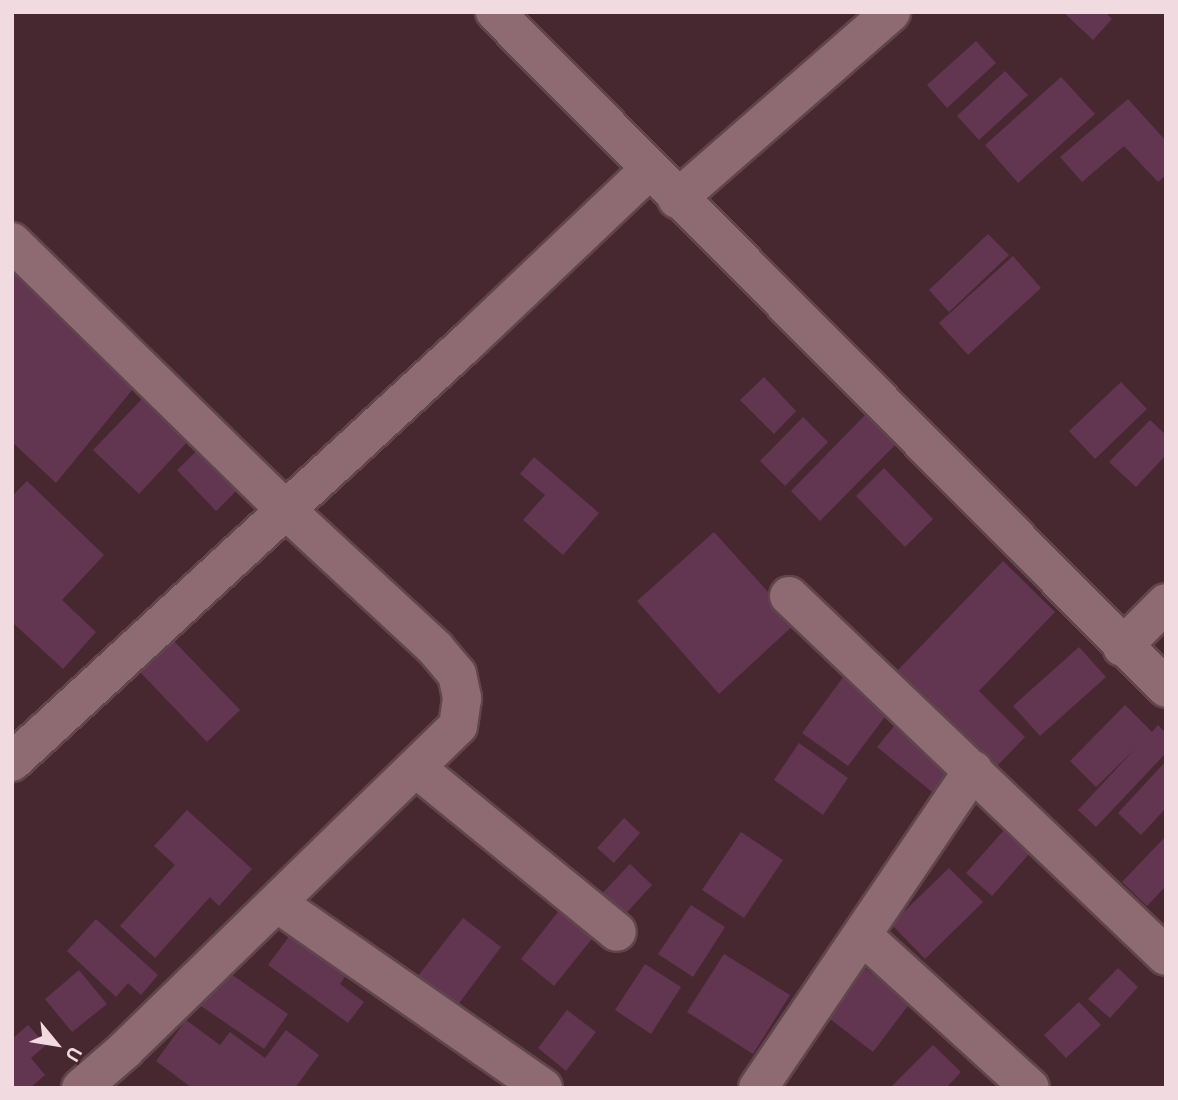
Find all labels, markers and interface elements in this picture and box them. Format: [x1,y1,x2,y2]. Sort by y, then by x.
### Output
north arrow [21,1009,91,1079]
text: U [61,1043,87,1066]

